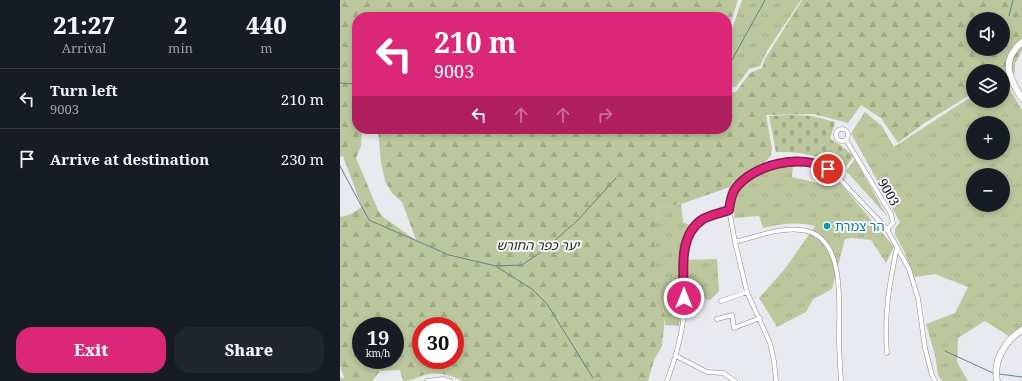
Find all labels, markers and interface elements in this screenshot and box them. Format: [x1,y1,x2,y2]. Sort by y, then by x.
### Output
text: 21:27 [53,8,115,41]
text: 2 [174,8,187,41]
text: 440 [246,8,287,41]
map controls [966,12,1010,212]
button: sound [966,12,1010,56]
text: 210 m [434,23,516,61]
icon: left [368,28,420,80]
text: Arrival [62,39,106,57]
text: min [168,39,193,57]
text: m [260,39,273,57]
text: 9003 [434,59,474,83]
button: layers [966,64,1010,108]
text: Turn left [50,80,118,100]
icon: left [16,88,38,110]
text: 210 m [281,89,324,109]
text: 9003 [50,100,79,118]
icon: left [468,104,490,126]
icon: ahead [510,104,532,126]
icon: ahead [552,104,574,126]
icon: right [594,104,616,126]
button: + [966,116,1010,160]
icon: arrive [16,148,38,170]
text: Arrive at destination [50,149,209,169]
text: 230 m [281,149,324,169]
pin [811,152,845,186]
icon: arrive [817,158,839,180]
button: − [966,168,1010,212]
street label: 9003 [874,175,904,209]
place label: הר צמרת [835,217,885,235]
marker: הר צמרת [822,221,832,231]
park label: יער כפר החורש [497,236,581,254]
position arrow [663,277,705,319]
speed limit sign: 30 [412,317,464,369]
text: 19 [367,324,389,351]
button: Exit [16,327,166,373]
button: Share [174,327,324,373]
text: km/h [366,346,390,360]

